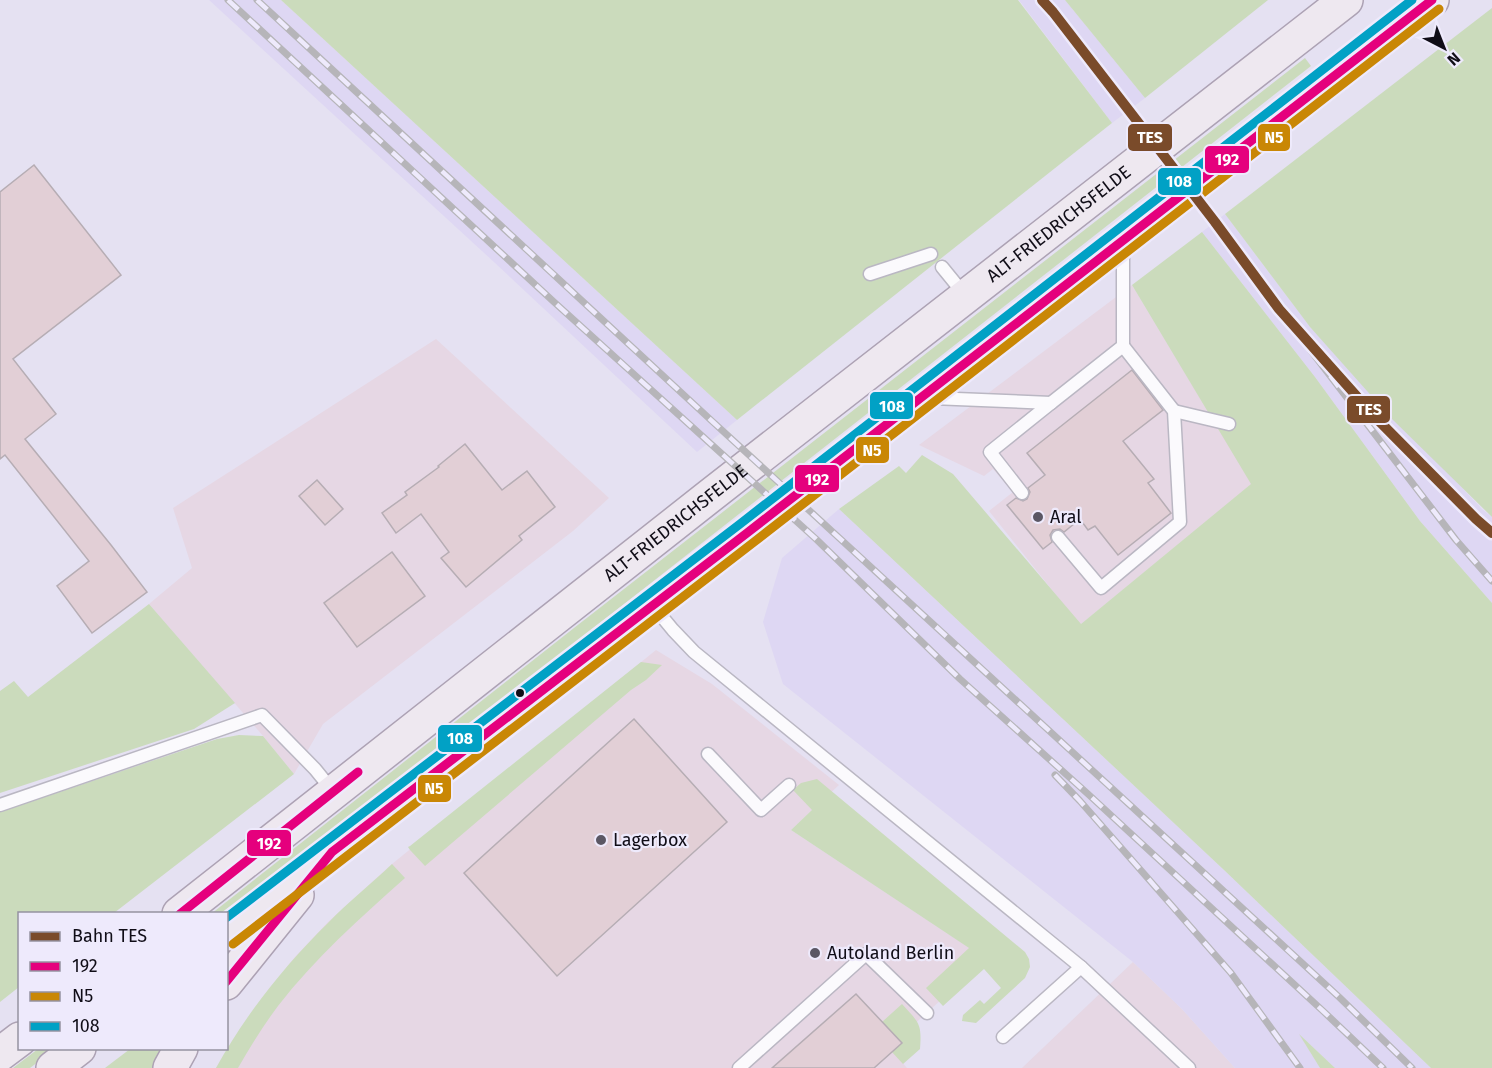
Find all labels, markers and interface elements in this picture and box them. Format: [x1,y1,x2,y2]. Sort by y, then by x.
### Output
north arrow [1414,18,1474,78]
text: N [1443,48,1464,69]
line badge: TES [1127,123,1173,152]
line badge: N5 [1257,123,1291,152]
text: TES [1137,128,1163,147]
text: N5 [1264,128,1284,147]
line badge: 192 [1204,145,1250,174]
text: 192 [1215,150,1239,169]
street label: ALT-FRIEDRICHSFELDE [982,161,1135,287]
line badge: 108 [1157,167,1202,196]
text: 108 [1166,172,1192,191]
line badge: 108 [869,391,914,420]
line badge: TES [1346,395,1391,424]
text: 108 [879,397,905,416]
text: TES [1356,400,1382,419]
line badge: N5 [855,436,890,464]
text: N5 [862,441,882,460]
street label: ALT-FRIEDRICHSFELDE [599,460,752,586]
line badge: 192 [794,464,840,493]
text: 192 [805,470,829,489]
place label: Aral [1050,506,1082,528]
marker: Aral [1031,510,1045,524]
unlabelled marker [514,687,526,699]
line badge: 108 [437,724,483,753]
text: 108 [447,729,473,748]
line badge: N5 [417,774,452,803]
text: N5 [424,779,444,798]
line badge: 192 [246,829,292,857]
place label: Lagerbox [613,829,687,851]
marker: Lagerbox [594,833,608,847]
text: 192 [257,834,281,853]
legend [18,912,228,1050]
text: Bahn TES [72,925,147,947]
place label: Autoland Berlin [827,942,954,964]
marker: Autoland Berlin [808,946,822,960]
text: 192 [72,955,98,977]
text: N5 [72,985,93,1007]
text: 108 [72,1015,100,1037]

